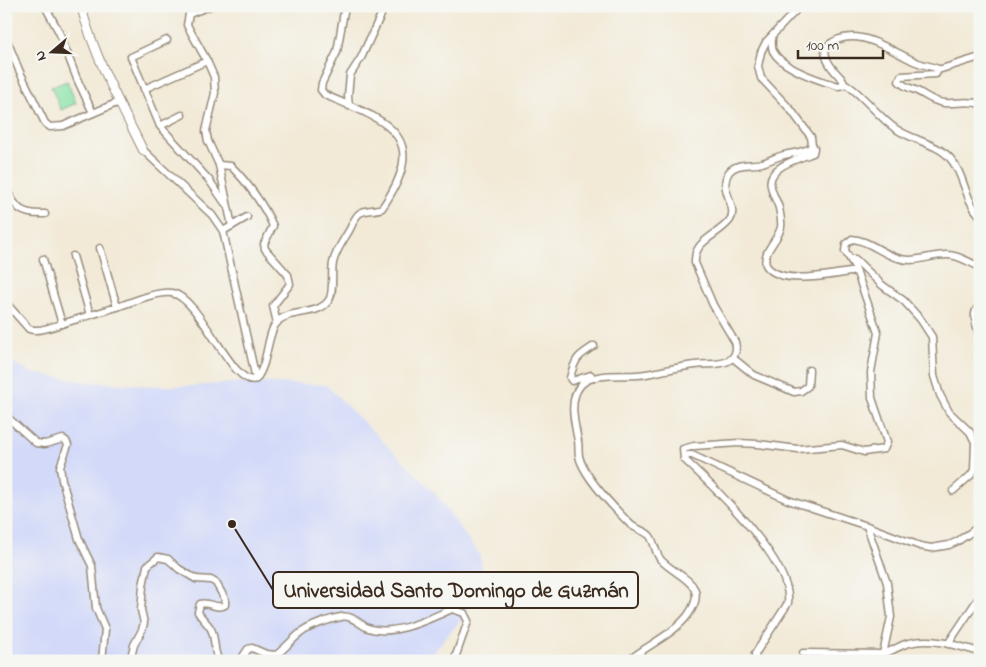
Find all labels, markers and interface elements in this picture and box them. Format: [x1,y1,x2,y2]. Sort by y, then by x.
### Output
north arrow [28,28,78,78]
scale bar [798,28,884,60]
text: 100 m [806,35,839,57]
text: N [30,48,53,64]
callout: Universidad Santo Domingo de Guzmán [273,572,638,608]
text: Universidad Santo Domingo de Guzmán [283,577,629,609]

